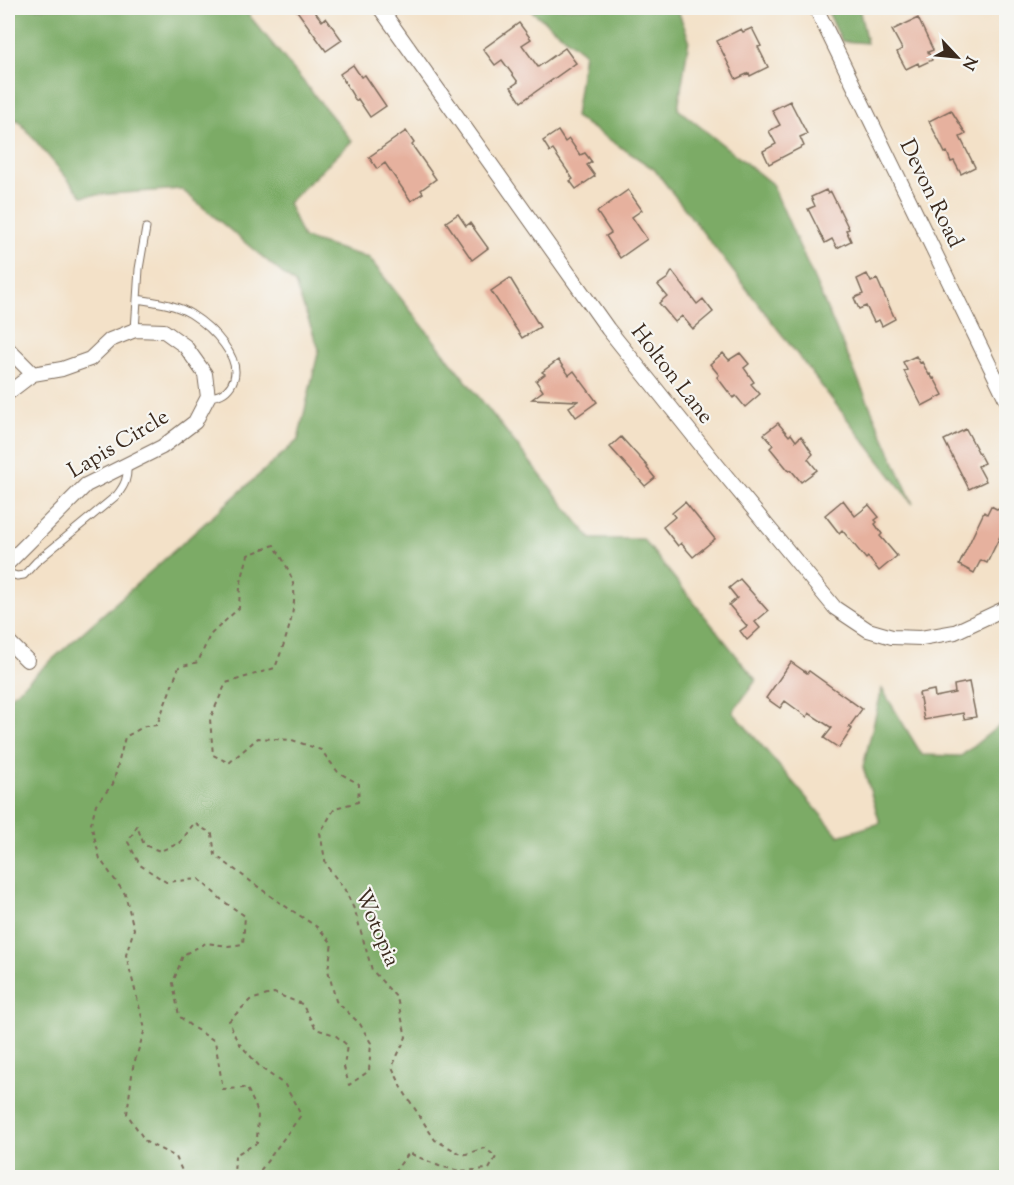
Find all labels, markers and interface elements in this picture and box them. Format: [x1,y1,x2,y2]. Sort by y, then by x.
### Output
north arrow [927,27,987,87]
text: N [955,52,981,73]
street label: Devon Road [890,134,970,254]
street label: Holton Lane [622,318,720,432]
street label: Lapis Circle [62,402,176,488]
street label: Wotopia [345,884,407,972]

